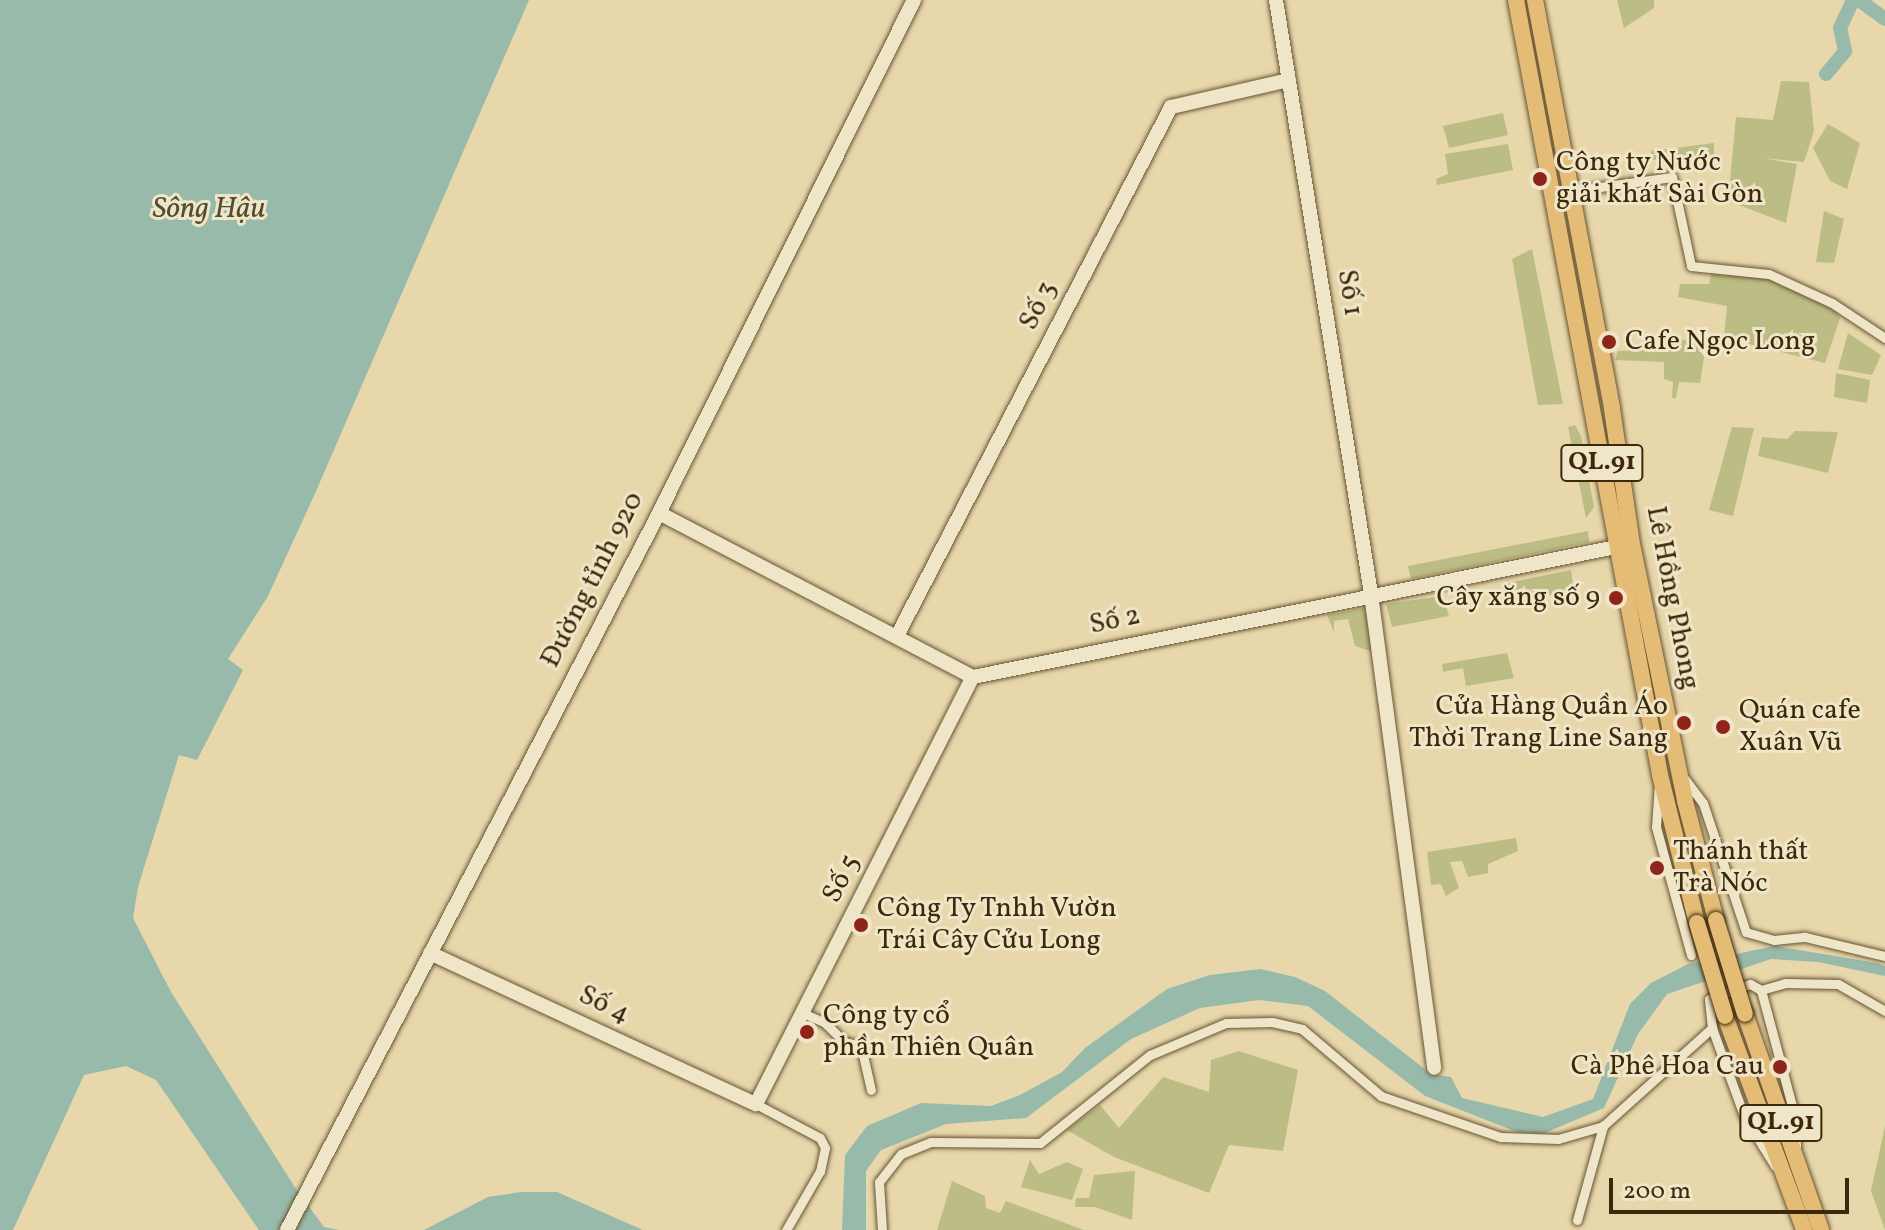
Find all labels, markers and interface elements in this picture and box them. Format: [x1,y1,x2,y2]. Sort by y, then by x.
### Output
place label: Công ty Nước giải khát Sài Gòn [1556,146,1763,212]
marker: Công ty Nước giải khát Sài Gòn [1531,170,1549,188]
water label: Sông Hậu [152,191,266,227]
street label: Số 1 [1329,267,1369,319]
street label: Số 3 [1013,276,1065,336]
place label: Cafe Ngọc Long [1625,325,1815,359]
marker: Cafe Ngọc Long [1600,333,1618,351]
road number: QL.91 [1560,441,1644,485]
street label: Đường tỉnh 920 [534,487,652,673]
street label: Lê Hồng Phong [1638,503,1706,693]
place label: Cây xăng số 9 [1436,581,1600,615]
marker: Cây xăng số 9 [1607,589,1625,607]
street label: Số 2 [1087,599,1143,643]
place label: Cửa Hàng Quần Áo Thời Trang Line Sang [1408,690,1668,756]
place label: Quán cafe Xuân Vũ [1739,694,1861,760]
marker: Cửa Hàng Quần Áo Thời Trang Line Sang [1675,714,1693,732]
marker: Quán cafe Xuân Vũ [1714,718,1732,736]
place label: Thánh thất Trà Nóc [1673,835,1808,901]
street label: Số 5 [816,849,868,909]
marker: Thánh thất Trà Nóc [1648,859,1666,877]
place label: Công Ty Tnhh Vườn Trái Cây Cửu Long [877,892,1120,958]
marker: Công Ty Tnhh Vườn Trái Cây Cửu Long [852,916,870,934]
street label: Số 4 [573,979,635,1031]
place label: Công ty cổ phần Thiên Quân [823,999,1035,1065]
marker: Công ty cổ phần Thiên Quân [798,1023,816,1041]
place label: Cà Phê Hoa Cau [1571,1050,1764,1084]
marker: Cà Phê Hoa Cau [1771,1058,1789,1076]
road number: QL.91 [1739,1101,1823,1145]
scale bar [1613,1162,1853,1212]
text: 200 m [1623,1175,1691,1209]

